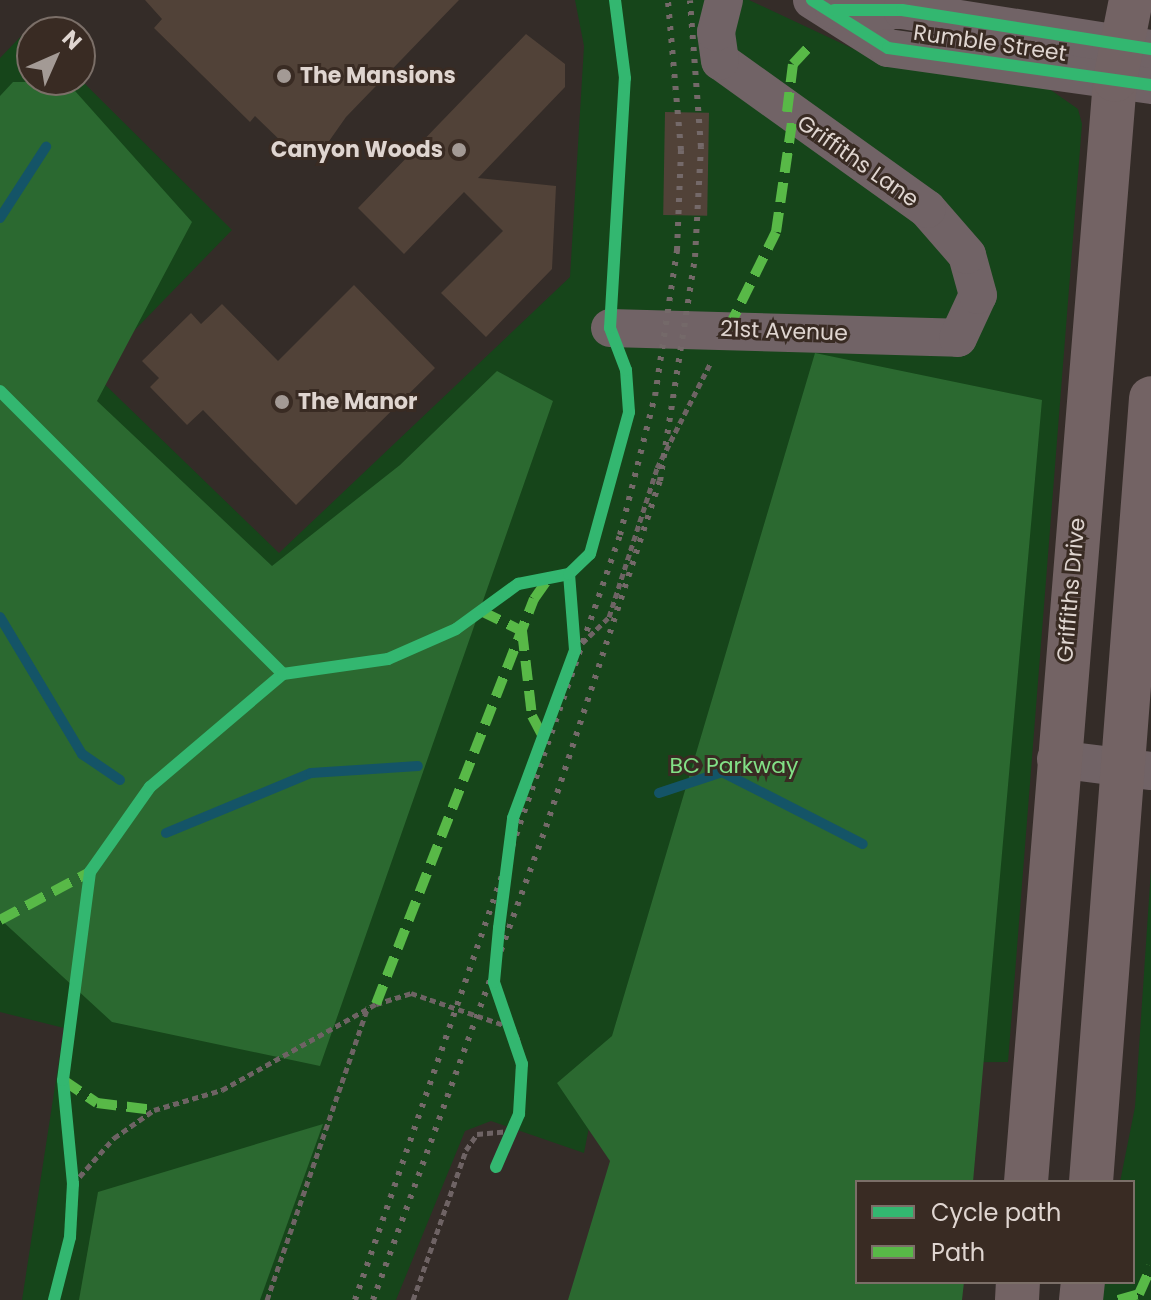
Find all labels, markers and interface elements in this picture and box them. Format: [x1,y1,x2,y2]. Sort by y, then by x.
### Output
north arrow [16,16,96,96]
street label: Rumble Street [912,19,1068,67]
text: N [55,23,89,57]
place label: The Mansions [300,63,456,89]
marker: The Mansions [275,67,293,85]
street label: Griffiths Lane [792,109,924,213]
place label: Canyon Woods [271,137,443,163]
marker: Canyon Woods [450,141,468,159]
street label: 21st Avenue [720,316,848,346]
place label: The Manor [298,389,417,415]
marker: The Manor [273,393,291,411]
street label: Griffiths Drive [1052,517,1090,663]
park label: BC Parkway [670,753,798,779]
legend [855,1180,1135,1284]
text: Cycle path [931,1196,1061,1229]
text: Path [931,1236,985,1269]

